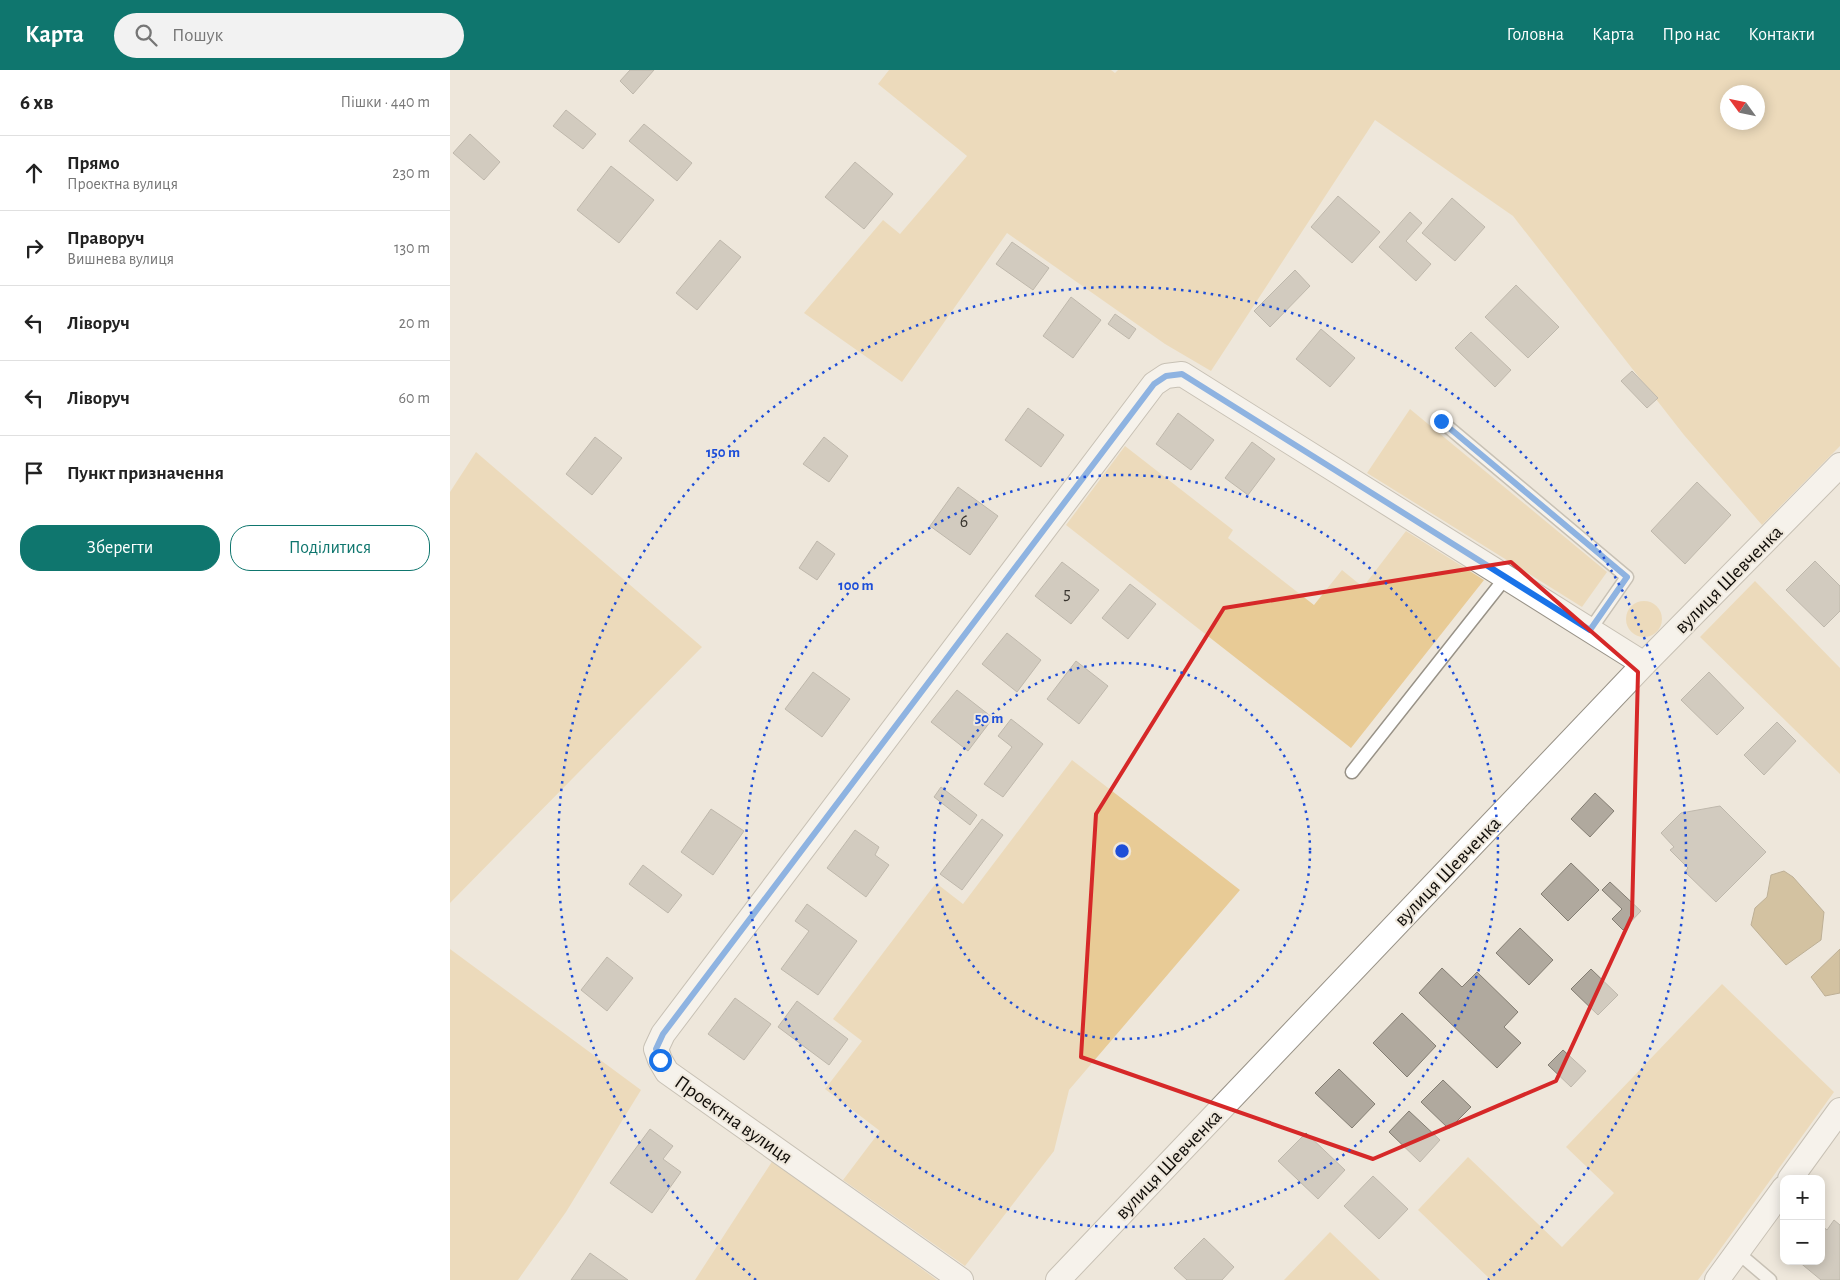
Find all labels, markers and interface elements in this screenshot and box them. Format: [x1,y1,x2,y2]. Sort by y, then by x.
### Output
search box [114,13,464,58]
icon: search [132,21,160,49]
text: Карта [25,23,84,47]
text: Пошук [172,26,223,45]
text: Головна [1507,26,1564,44]
text: Карта [1592,26,1634,44]
text: Про нас [1662,26,1720,44]
text: Контакти [1748,26,1815,44]
north arrow [1720,85,1765,130]
text: 6 хв [20,92,53,113]
text: Пішки · 440 m [341,94,430,110]
text: Прямо [67,154,120,173]
icon: ahead [20,159,48,187]
text: 230 m [392,165,430,181]
text: Проектна вулиця [67,176,178,192]
text: Праворуч [67,229,145,248]
icon: right [20,234,48,262]
text: 130 m [394,240,430,256]
text: Вишнева вулиця [67,251,174,267]
icon: left [20,309,48,337]
text: Ліворуч [67,314,130,333]
text: 20 m [399,315,430,331]
icon: left [20,384,48,412]
text: Ліворуч [67,389,130,408]
text: 60 m [399,390,430,406]
route end [1430,410,1453,433]
text: 150 m [706,445,740,460]
icon: arrive [20,459,48,487]
text: Пункт призначення [67,464,224,483]
house number: 6 [960,513,968,531]
street label: вулиця Шевченка [1671,522,1787,638]
button: Зберегти [20,525,220,571]
button: Поділитися [230,525,430,571]
text: 100 m [838,578,874,593]
house number: 5 [1063,585,1071,603]
text: 50 m [975,711,1003,726]
street label: вулиця Шевченка [1391,813,1505,930]
centre of rings [1113,842,1131,860]
route start [649,1049,672,1072]
street label: Проектна вулиця [671,1072,796,1168]
street label: вулиця Шевченка [1112,1106,1226,1223]
map controls [1780,1175,1825,1265]
button: + [1780,1175,1825,1220]
button: − [1780,1220,1825,1265]

